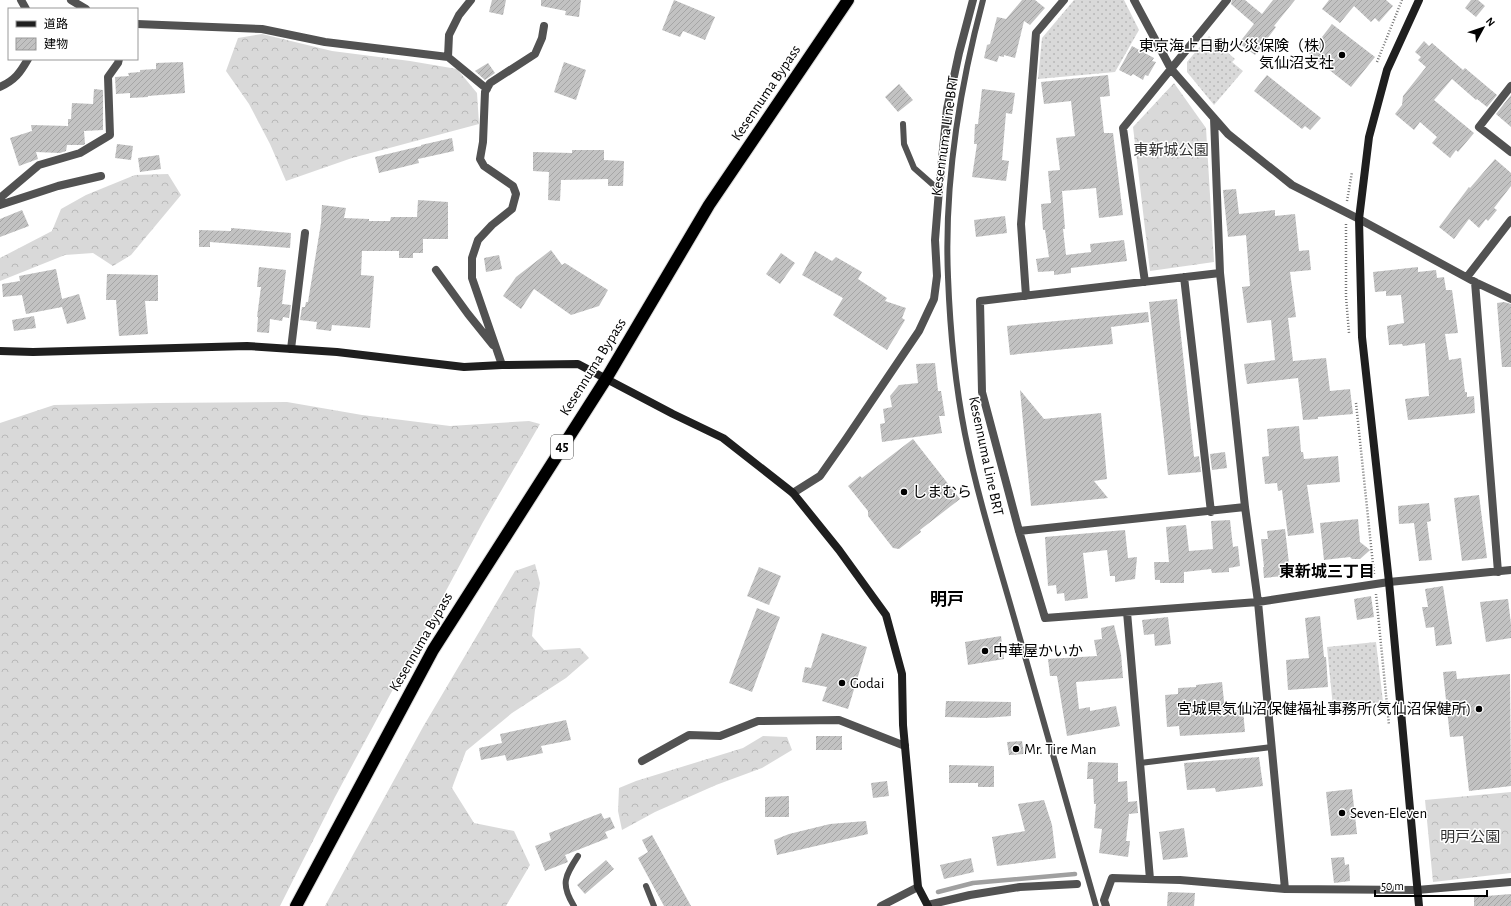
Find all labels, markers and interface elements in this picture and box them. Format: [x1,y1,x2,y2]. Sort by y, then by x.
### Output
legend [8,8,138,60]
north arrow [1463,8,1503,48]
text: N [1484,15,1497,28]
text: 道路 [44,17,68,30]
text: 建物 [44,37,68,50]
place label: 東京海上日動火災保険（株） 気仙沼支社 [1139,38,1334,71]
street label: Kesennuma Bypass [729,43,803,143]
marker: 東京海上日動火災保険（株） 気仙沼支社 [1337,50,1347,60]
street label: Kesennuma Line BRT [929,74,961,197]
park label: 東新城公園 [1133,142,1209,158]
street label: Kesennuma Bypass [557,316,629,418]
street label: Kesennuma Line BRT [966,395,1006,518]
road number: 45 [551,435,573,459]
place label: しまむら [912,484,972,500]
marker: しまむら [899,487,909,497]
district label: 東新城三丁目 [1279,562,1375,580]
street label: Kesennuma Bypass [387,590,455,694]
district label: 明戸 [930,591,964,608]
place label: 中華屋かいか [993,643,1083,659]
marker: 中華屋かいか [980,646,990,656]
place label: Godai [850,676,884,691]
marker: Godai [837,678,847,688]
place label: 宮城県気仙沼保健福祉事務所(気仙沼保健所) [1177,701,1471,717]
marker: 宮城県気仙沼保健福祉事務所(気仙沼保健所) [1474,704,1484,714]
place label: Mr. Tire Man [1024,742,1097,757]
marker: Mr. Tire Man [1011,744,1021,754]
place label: Seven-Eleven [1350,806,1427,821]
marker: Seven-Eleven [1337,808,1347,818]
park label: 明戸公園 [1440,829,1500,845]
scale bar [1375,872,1487,898]
text: 50 m [1381,880,1404,892]

